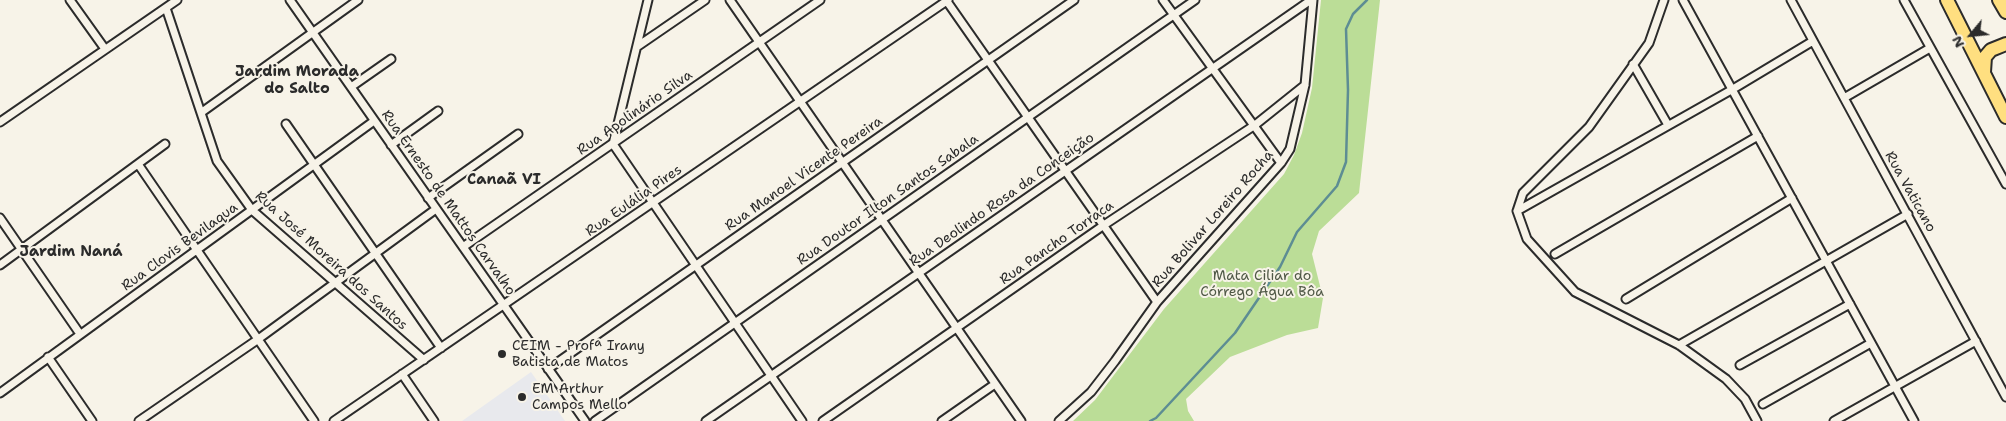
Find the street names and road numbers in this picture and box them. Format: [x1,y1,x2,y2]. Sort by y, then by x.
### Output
street label: Rua Apolinário Silva [574,67,696,159]
street label: Rua Ernesto de Mattos Carvalho [377,107,519,299]
street label: Rua Manoel Vicente Pereira [722,113,886,235]
street label: Rua Deolindo Rosa da Conceição [906,129,1098,271]
street label: Rua Doutor Ilton Santos Sabala [794,131,982,269]
street label: Rua Bolivar Loreiro Rocha [1149,147,1277,291]
street label: Rua Vaticano [1881,149,1939,235]
street label: Rua Eulália Pires [583,162,685,240]
street label: Rua José Moreira dos Santos [251,188,411,334]
street label: Rua Pancho Torraca [997,197,1117,289]
street label: Rua Clovis Bevilaqua [119,199,241,295]

